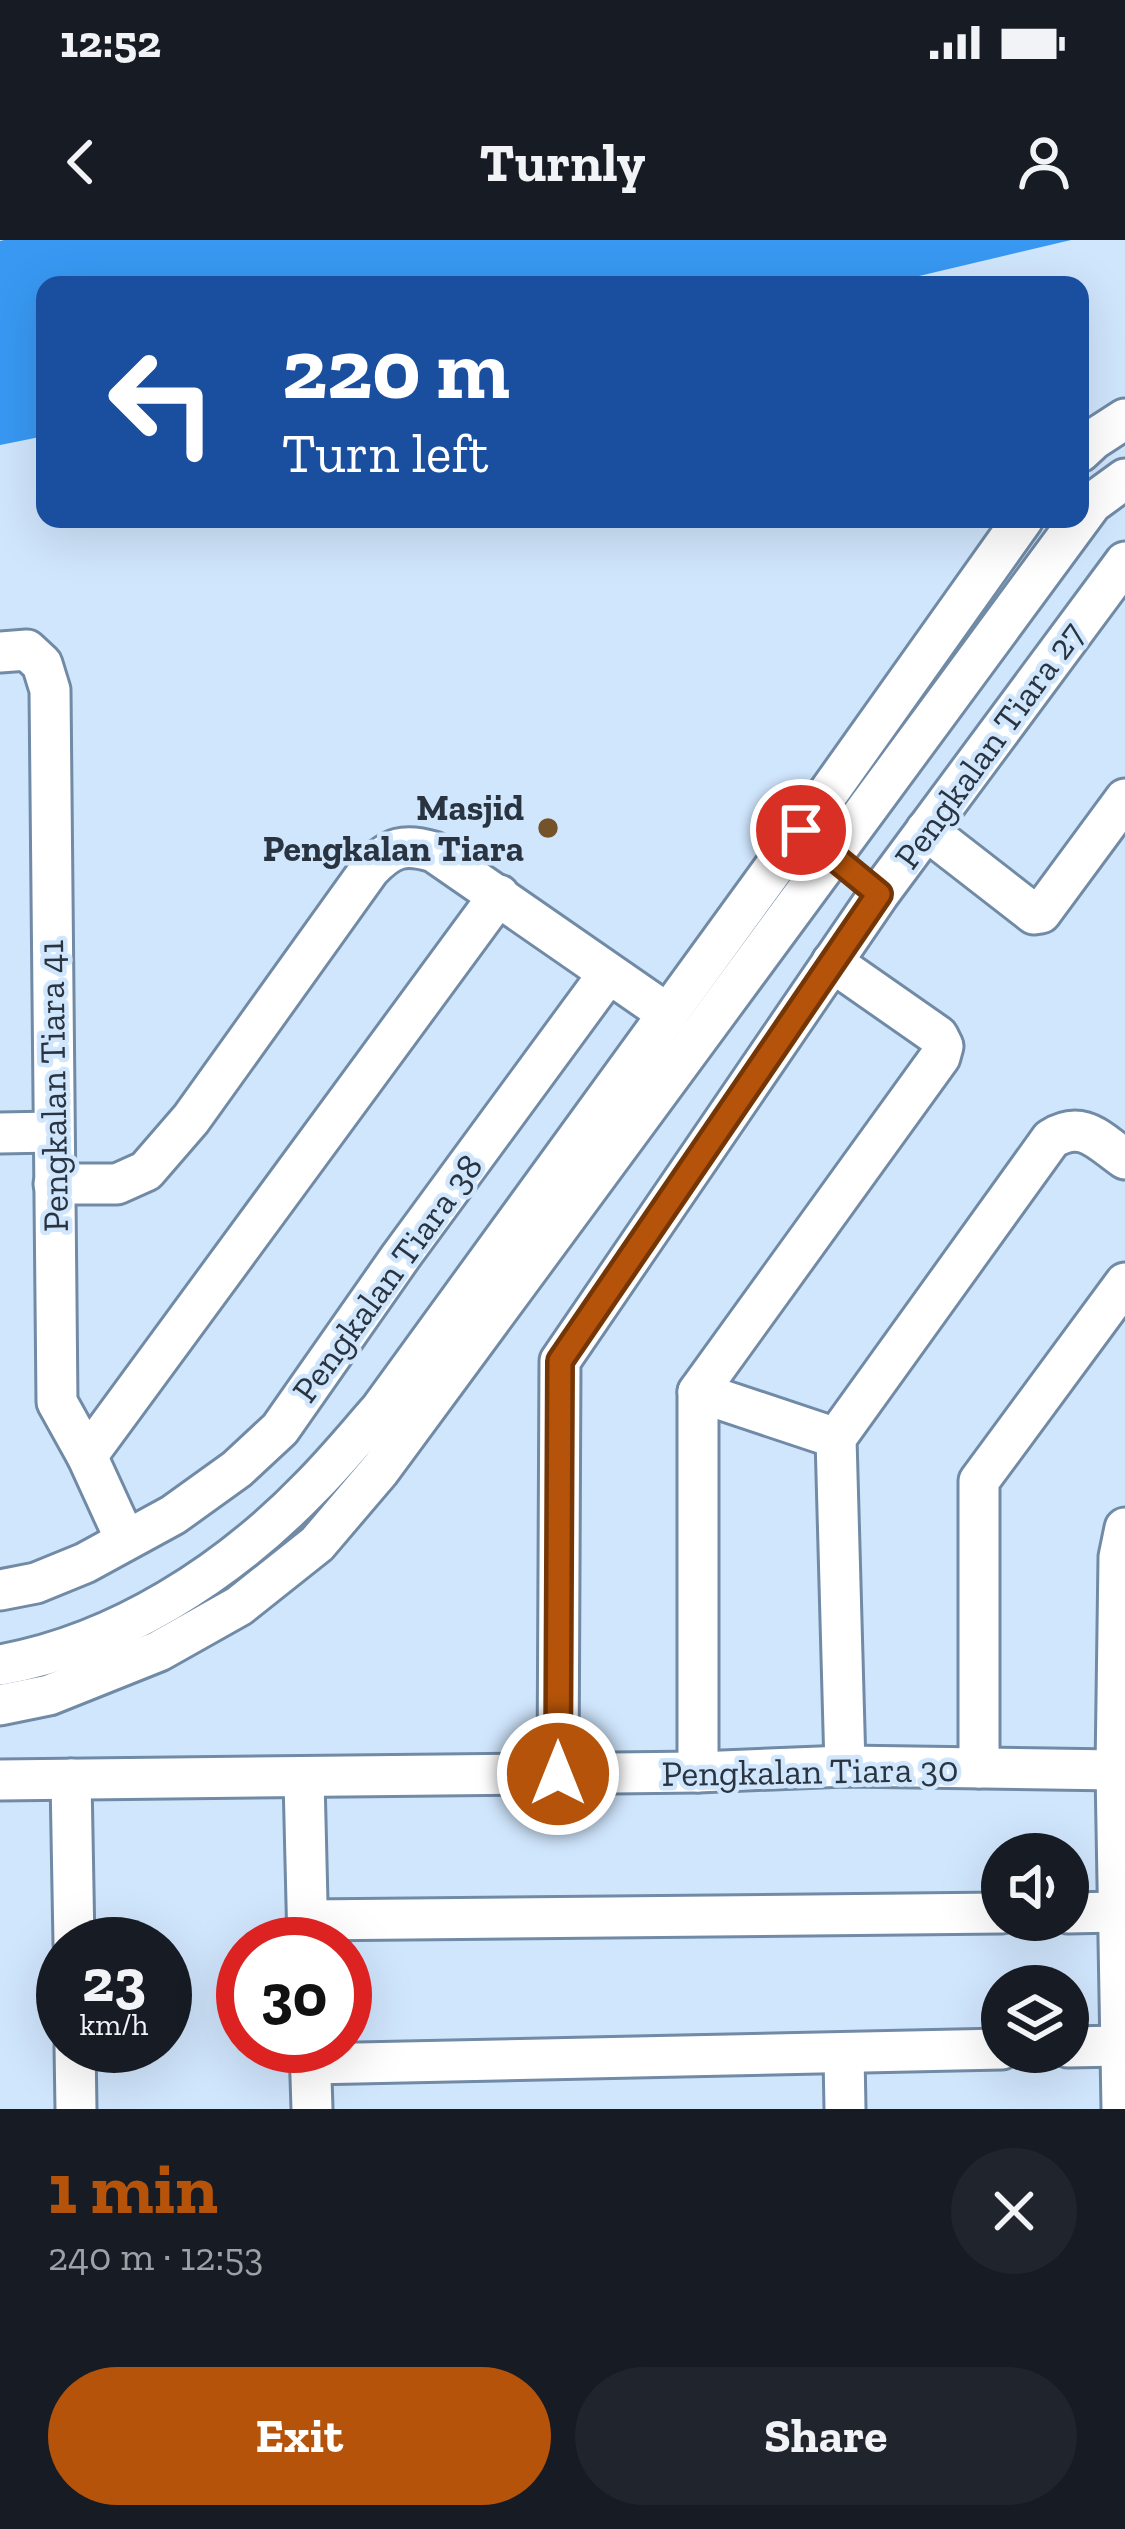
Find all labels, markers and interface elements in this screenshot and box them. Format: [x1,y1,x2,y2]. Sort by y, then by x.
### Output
text: 12:52 [60,15,161,69]
icon: back [48,129,114,195]
icon: person [1011,129,1077,195]
text: Turnly [480,130,645,195]
text: 220 m [282,319,510,420]
icon: left [84,324,240,480]
text: Turn left [282,421,489,486]
street label: Pengkalan Tiara 27 [885,613,1093,877]
pin [750,779,852,881]
place label: Masjid Pengkalan Tiara [263,786,524,870]
icon: arrive [768,797,834,863]
marker: Masjid Pengkalan Tiara [535,815,561,841]
street label: Pengkalan Tiara 41 [29,939,77,1232]
street label: Pengkalan Tiara 38 [283,1146,491,1410]
position arrow [495,1711,621,1837]
street label: Pengkalan Tiara 30 [661,1747,959,1795]
map controls [981,1833,1089,2073]
button: sound [981,1833,1089,1941]
speed limit sign: 30 [216,1917,372,2073]
text: 23 [82,1944,146,2016]
button: layers [981,1965,1089,2073]
text: km/h [80,2007,148,2043]
text: 1 min [48,2145,218,2231]
button: close [951,2148,1077,2274]
text: 240 m · 12:53 [48,2233,263,2280]
button: Exit [48,2367,551,2505]
button: Share [575,2367,1077,2505]

